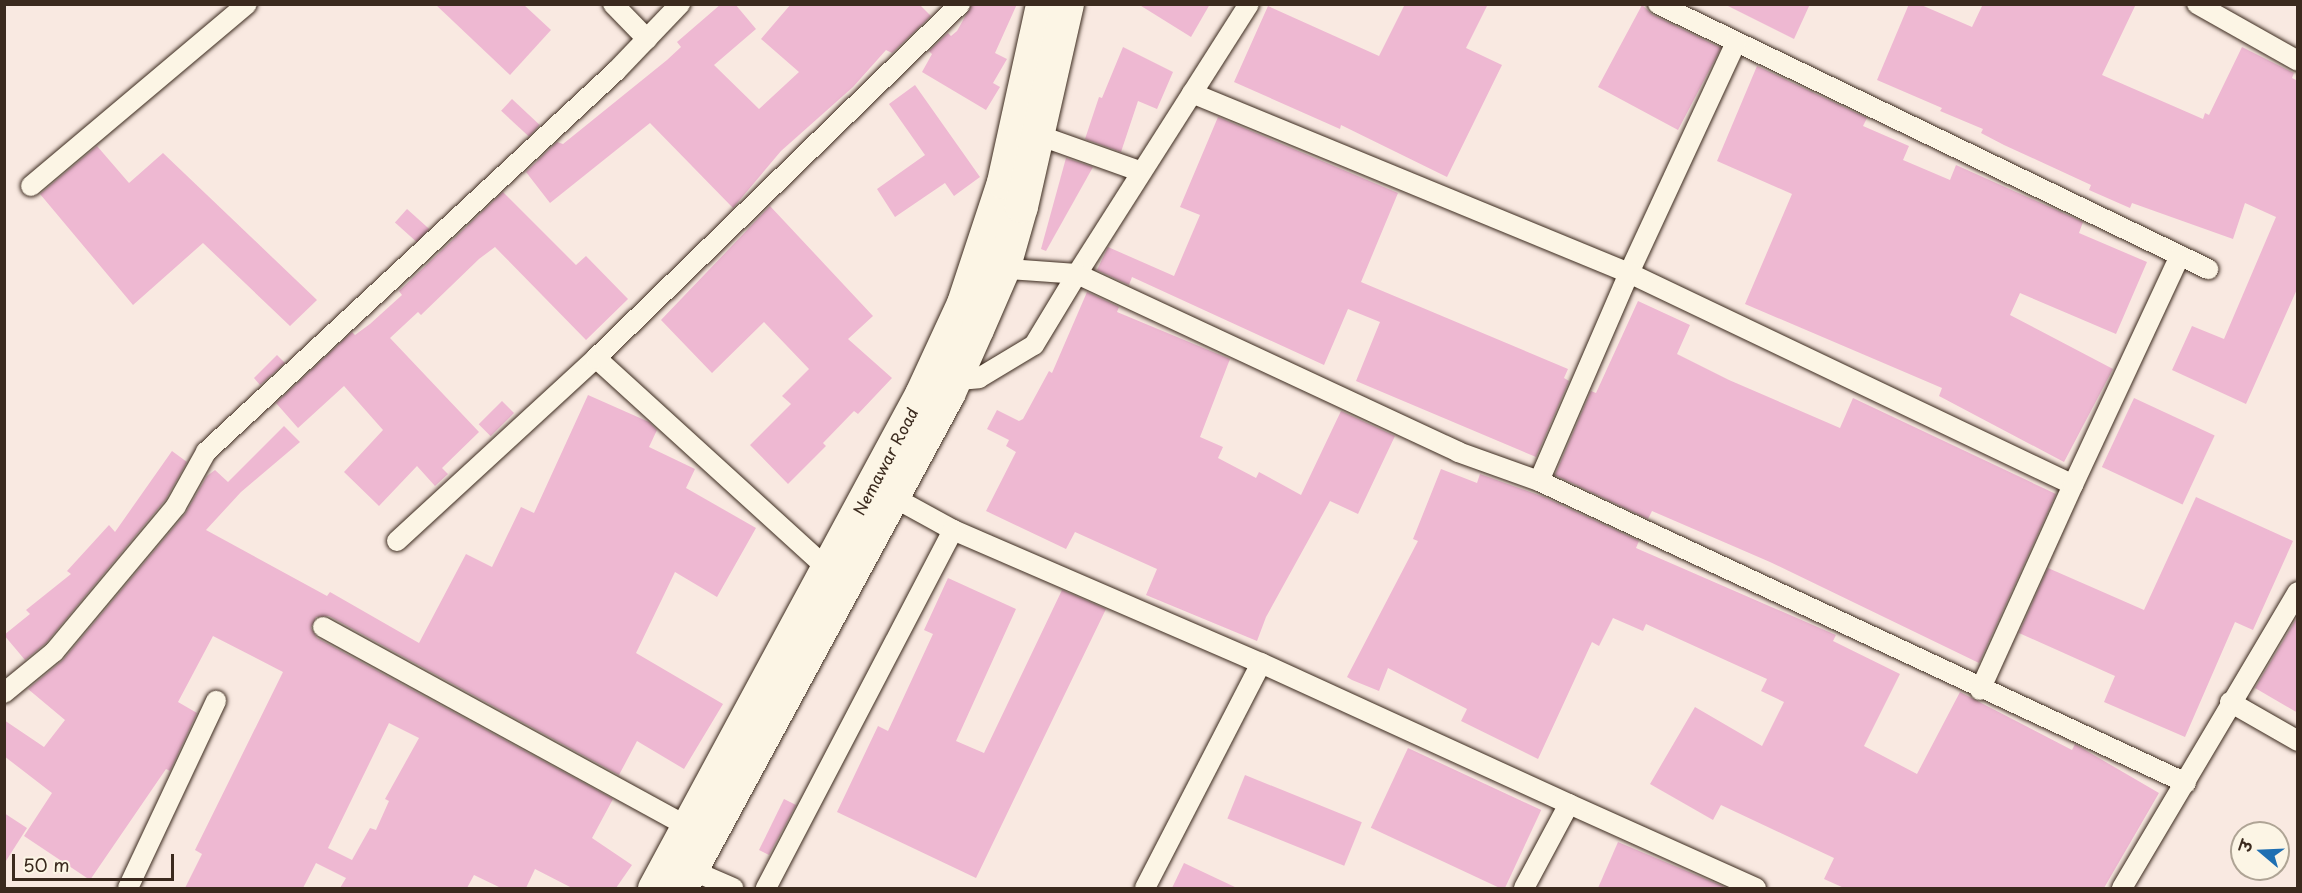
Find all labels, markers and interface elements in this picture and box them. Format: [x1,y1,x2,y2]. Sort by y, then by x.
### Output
street label: Nemawar Road [849,405,921,517]
north arrow [2230,821,2290,881]
text: उ [2232,837,2258,855]
scale bar [15,842,177,880]
text: 50 m [23,851,70,878]

